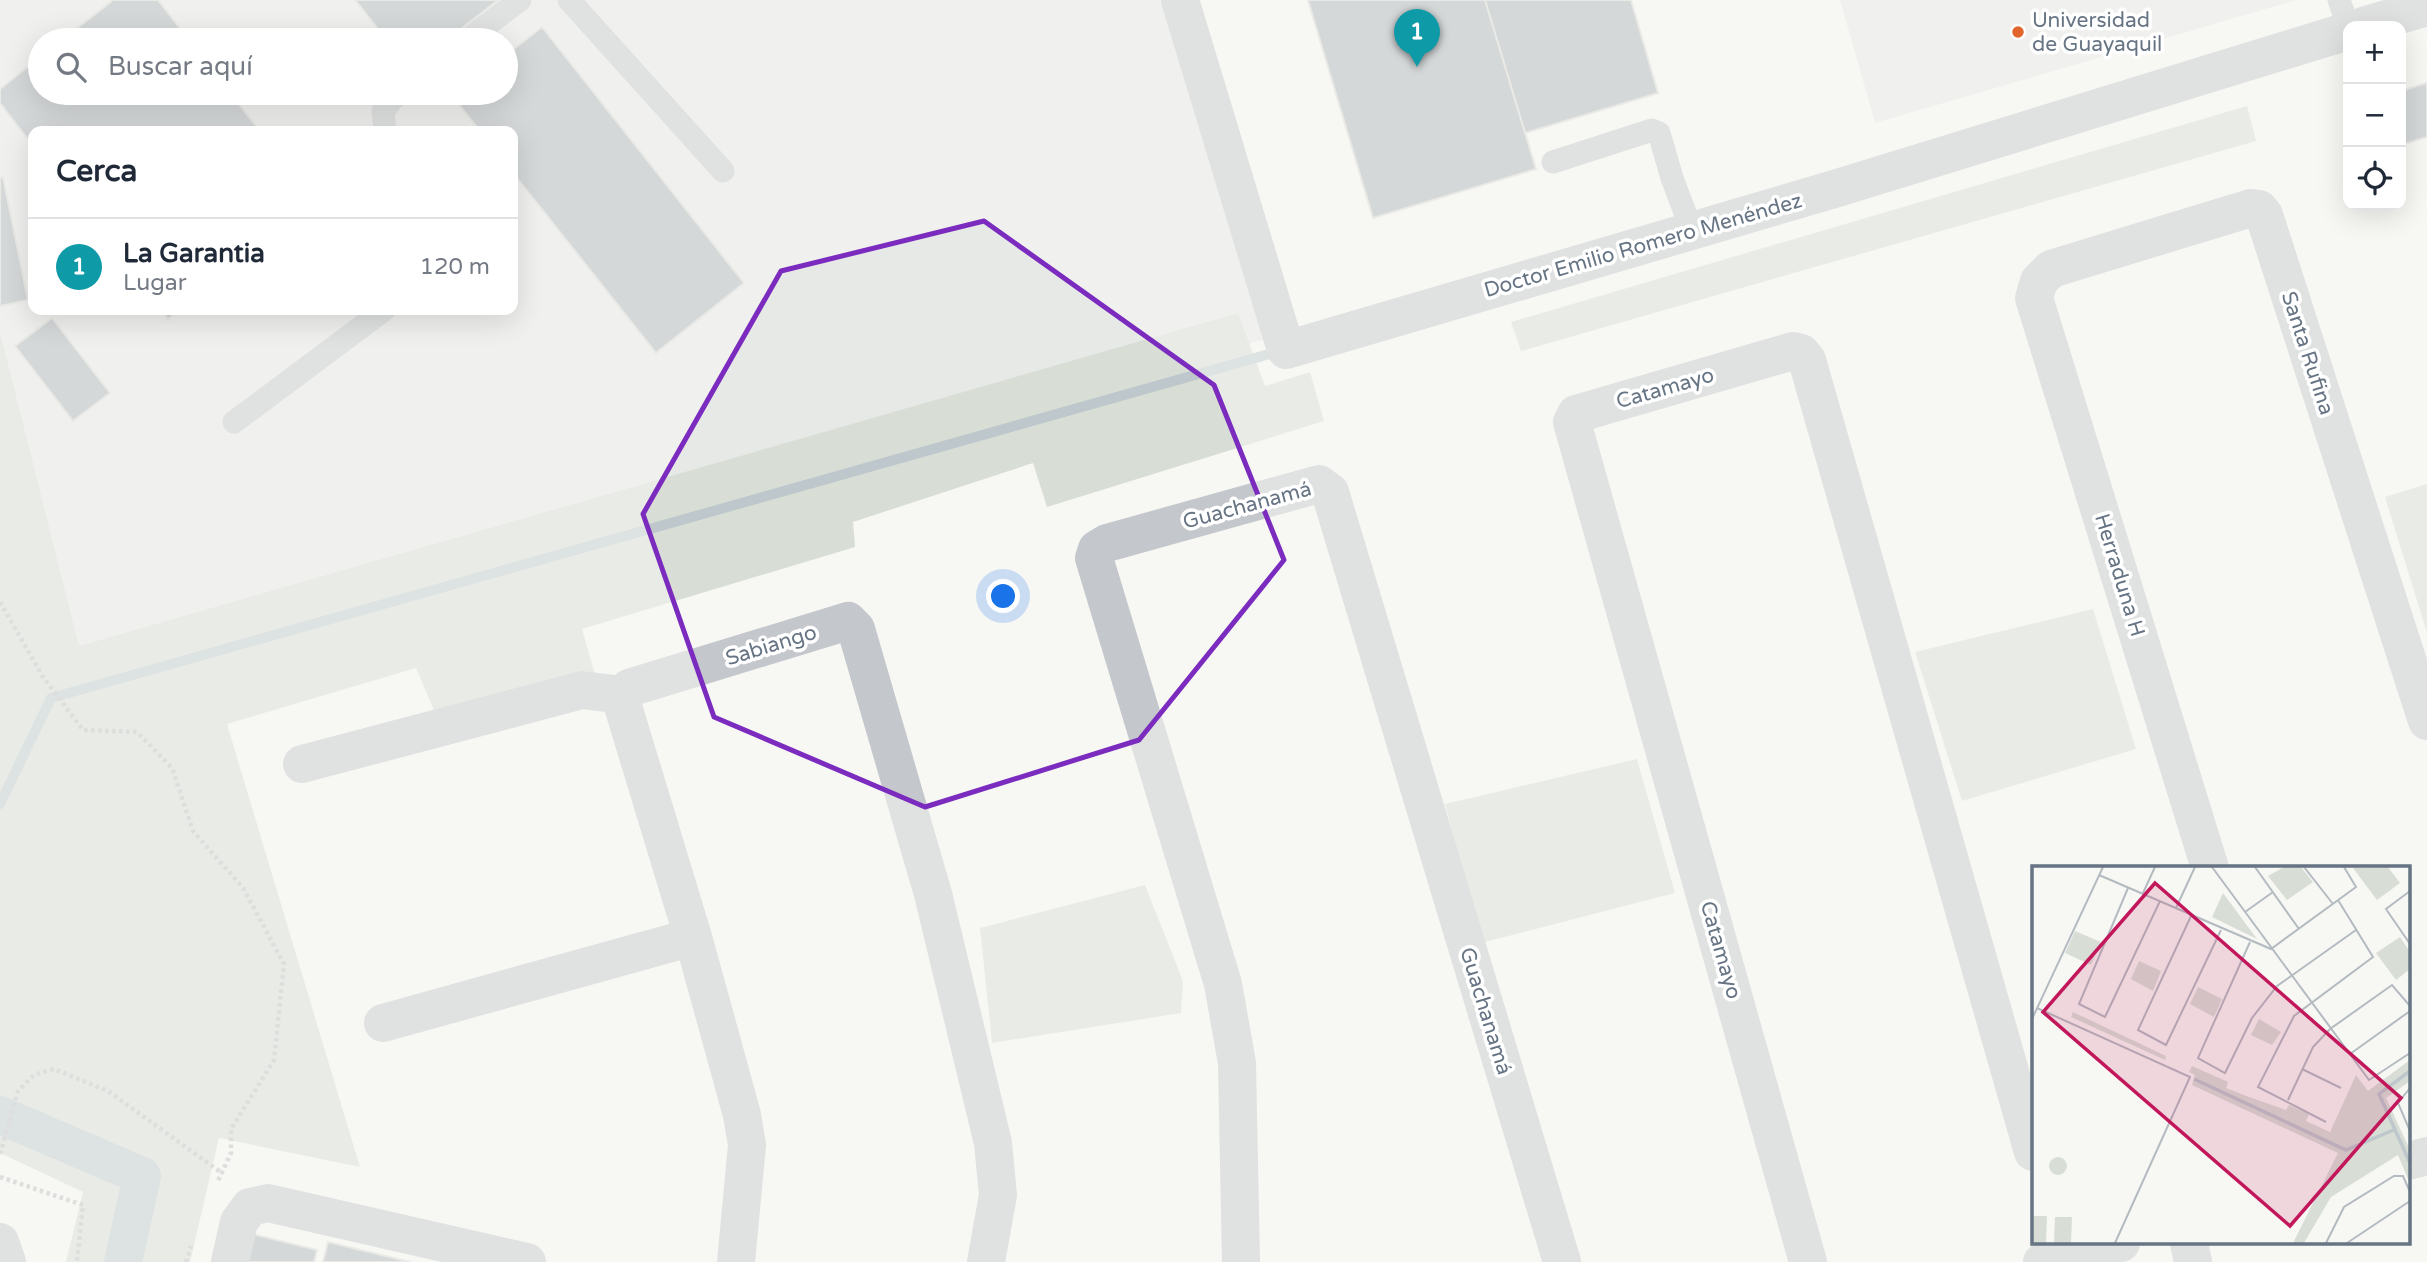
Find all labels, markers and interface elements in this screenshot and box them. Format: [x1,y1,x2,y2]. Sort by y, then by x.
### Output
place label: Universidad de Guayaquil [2032,8,2162,57]
pin: 1 [1394,9,1440,67]
map controls [2343,21,2406,210]
button: + [2343,21,2406,84]
marker: Universidad de Guayaquil [2010,24,2026,40]
search box [28,28,518,105]
icon: search [52,48,90,86]
text: Buscar aquí [108,51,253,82]
button: − [2343,84,2406,147]
button: locate [2343,147,2406,210]
text: Cerca [56,153,137,190]
street label: Doctor Emilio Romero Menéndez [1481,188,1805,303]
text: La Garantia [123,238,265,269]
text: 1 [72,253,86,281]
text: 120 m [420,253,490,281]
text: Lugar [123,269,187,297]
street label: Santa Rufina [2276,288,2339,418]
street label: Catamayo [1613,363,1717,414]
street label: Guachanamá [1180,476,1314,535]
street label: Herraduna H [2089,511,2150,640]
your location [986,579,1020,613]
street label: Sabiango [723,620,820,671]
inset map [2032,866,2410,1244]
street label: Catamayo [1695,898,1746,1002]
street label: Guachanamá [1454,944,1517,1078]

